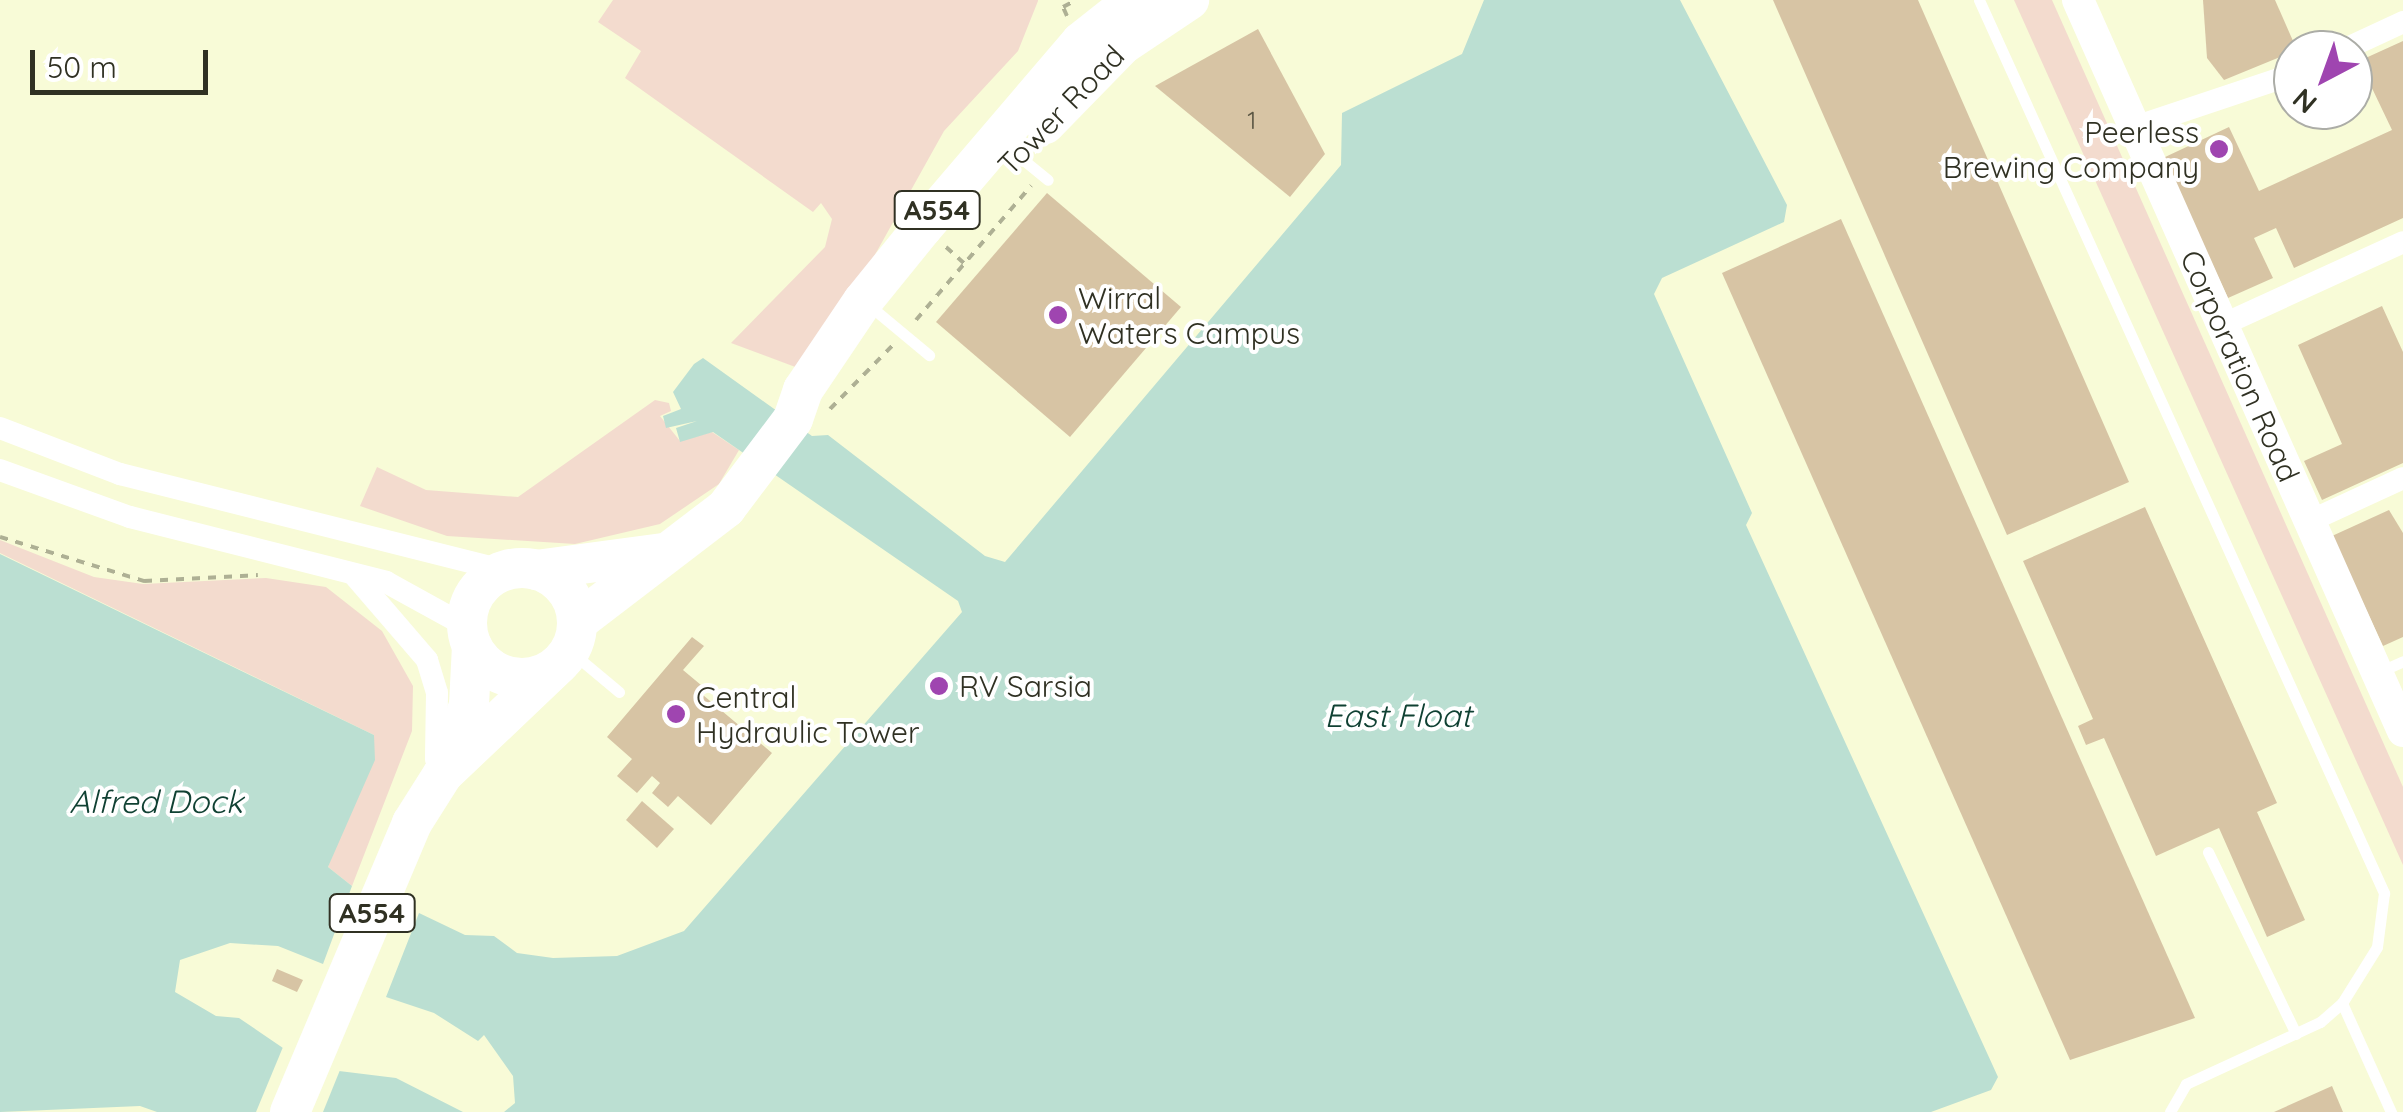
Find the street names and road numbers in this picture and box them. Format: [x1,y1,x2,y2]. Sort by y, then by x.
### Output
street label: Tower Road [990,38,1132,182]
road number: A554 [892,187,982,233]
street label: Corporation Road [2173,245,2307,487]
road number: A554 [327,890,417,936]

